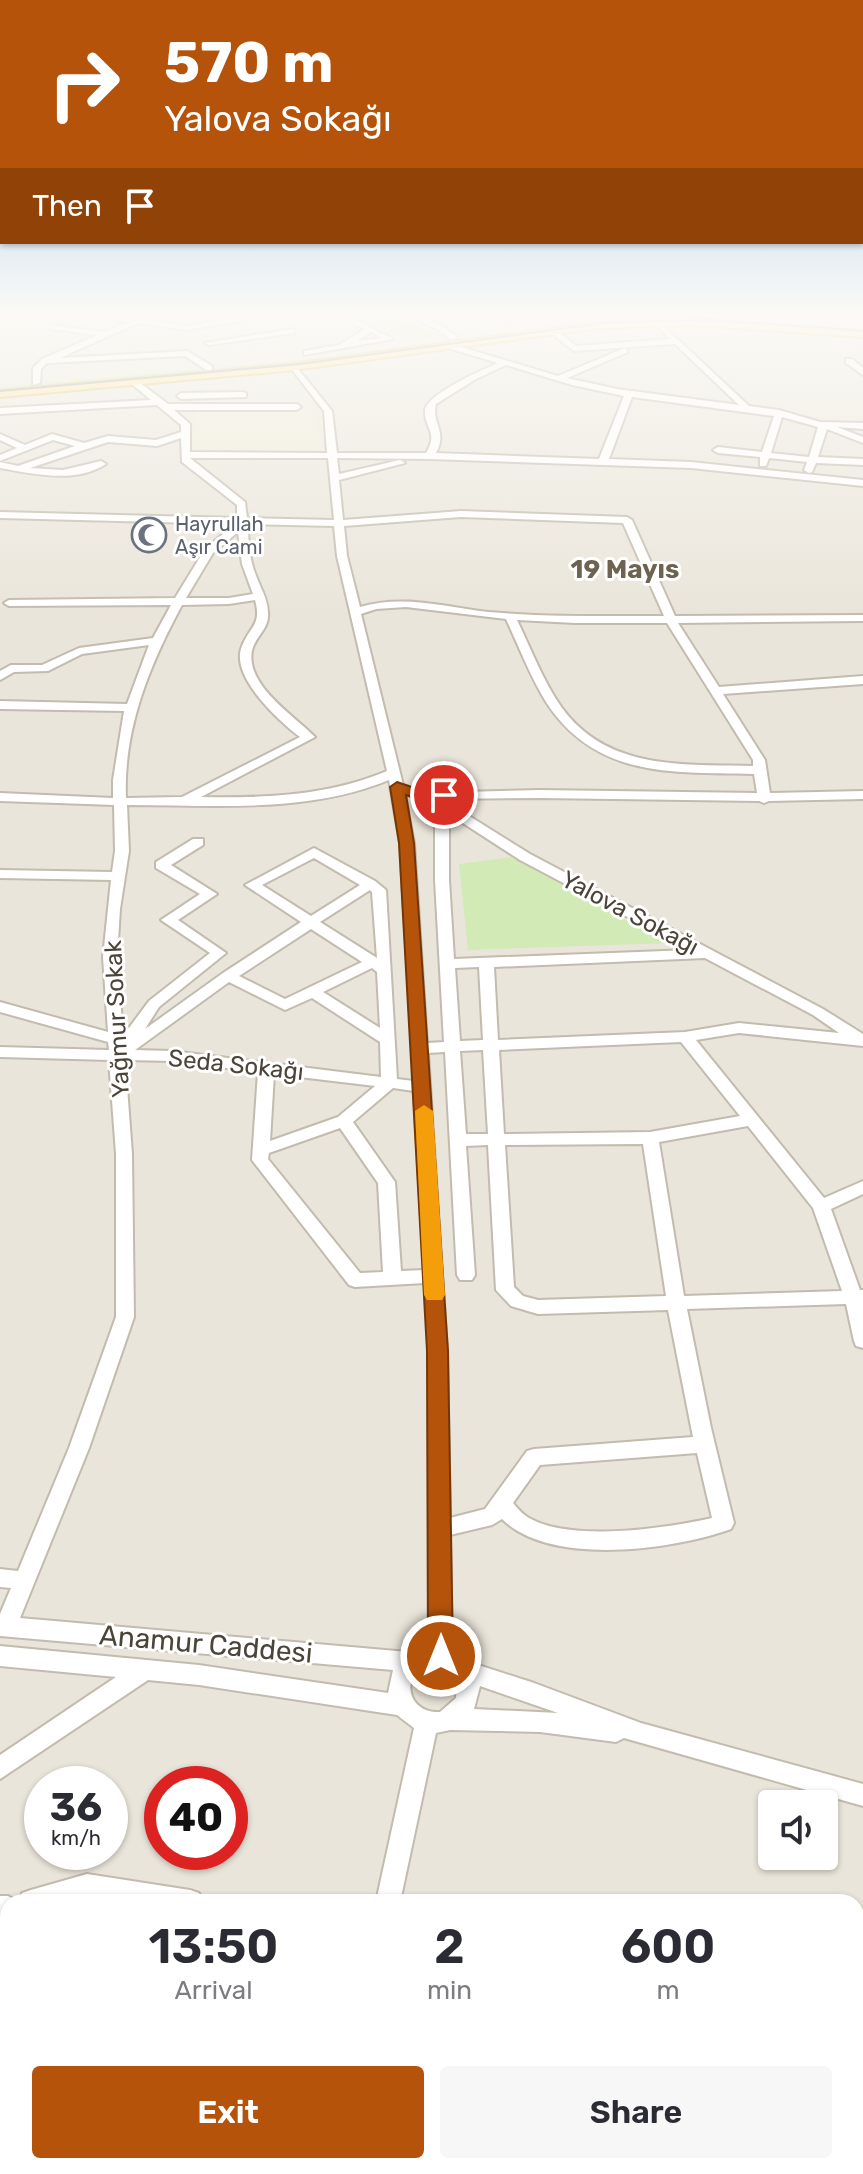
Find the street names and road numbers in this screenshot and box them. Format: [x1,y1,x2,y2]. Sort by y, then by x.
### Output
street label: Yalova Sokağı [556,865,704,961]
street label: Yağmur Sokak [99,939,135,1098]
street label: Seda Sokağı [167,1044,305,1086]
street label: Anamur Caddesi [98,1618,314,1670]

